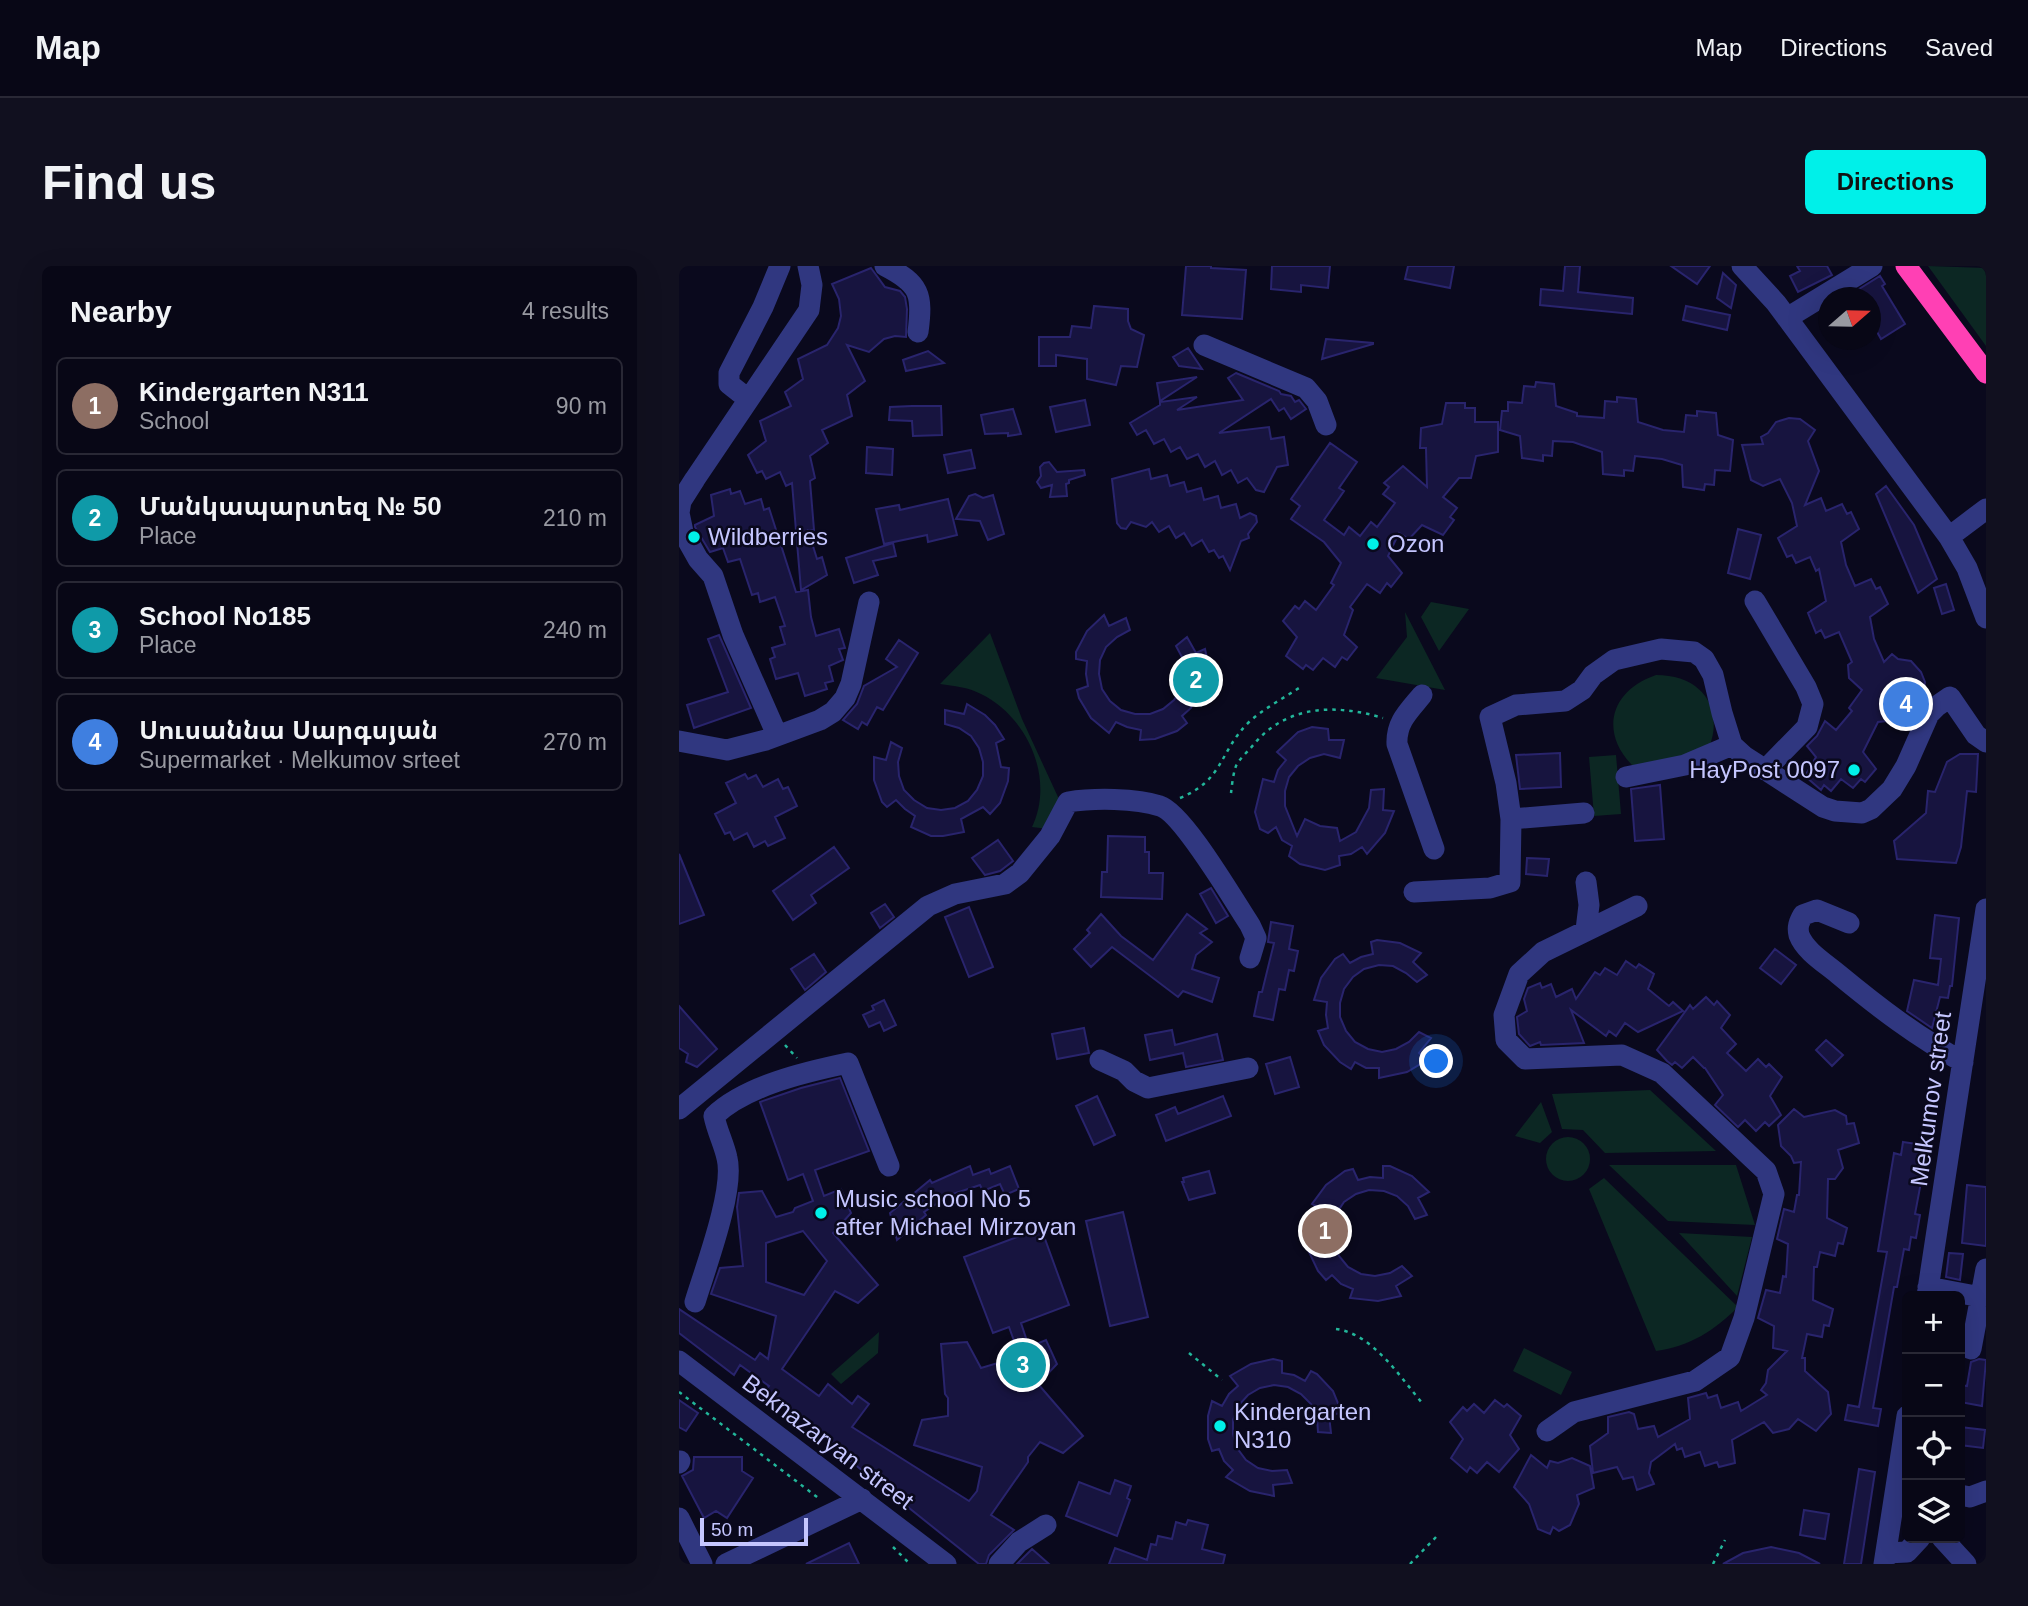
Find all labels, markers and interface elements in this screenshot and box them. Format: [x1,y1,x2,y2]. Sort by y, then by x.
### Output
text: Map [35,29,101,66]
text: Map [1696,34,1742,61]
text: Directions [1780,34,1887,61]
text: Saved [1925,34,1993,61]
button: Directions [1805,150,1986,214]
text: Find us [42,155,216,209]
north arrow [1818,287,1881,350]
text: Nearby [70,295,172,328]
text: 4 results [522,298,609,324]
text: Kindergarten N311 [139,377,369,407]
text: 1 [89,393,101,419]
text: 90 m [556,393,607,419]
text: School [139,408,209,434]
text: Մանկապարտեզ № 50 [139,491,442,521]
text: 2 [89,505,101,531]
text: 210 m [543,505,607,531]
text: Place [139,523,197,549]
place label: Wildberries [708,523,828,550]
marker: Wildberries [686,529,702,545]
place label: Ozon [1387,530,1444,557]
marker: Ozon [1365,536,1381,552]
text: School No185 [139,601,311,631]
text: 3 [89,617,101,643]
text: 240 m [543,617,607,643]
text: Place [139,632,197,658]
pin: 2 [1173,654,1219,706]
pin: 4 [1883,678,1929,730]
text: Սուսաննա Սարգսյան [139,715,438,745]
text: 4 [89,729,101,755]
text: 270 m [543,729,607,755]
text: Supermarket · Melkumov srteet [139,747,460,773]
place label: HayPost 0097 [1689,756,1840,783]
marker: HayPost 0097 [1846,762,1862,778]
street label: Melkumov street [1905,1010,1956,1188]
your location [1419,1044,1453,1078]
place label: Music school No 5 after Michael Mirzoyan [835,1185,1076,1240]
marker: Music school No 5 after Michael Mirzoyan [813,1205,829,1221]
pin: 1 [1302,1205,1348,1257]
map controls [1902,1291,1965,1543]
button: + [1902,1291,1965,1354]
pin: 3 [1000,1339,1046,1391]
button: − [1902,1354,1965,1417]
street label: Beknazaryan street [738,1369,919,1515]
place label: Kindergarten N310 [1234,1398,1371,1453]
button: locate [1902,1417,1965,1480]
marker: Kindergarten N310 [1212,1418,1228,1434]
button: layers [1902,1480,1965,1543]
scale bar [700,1515,809,1547]
text: 50 m [711,1519,753,1540]

